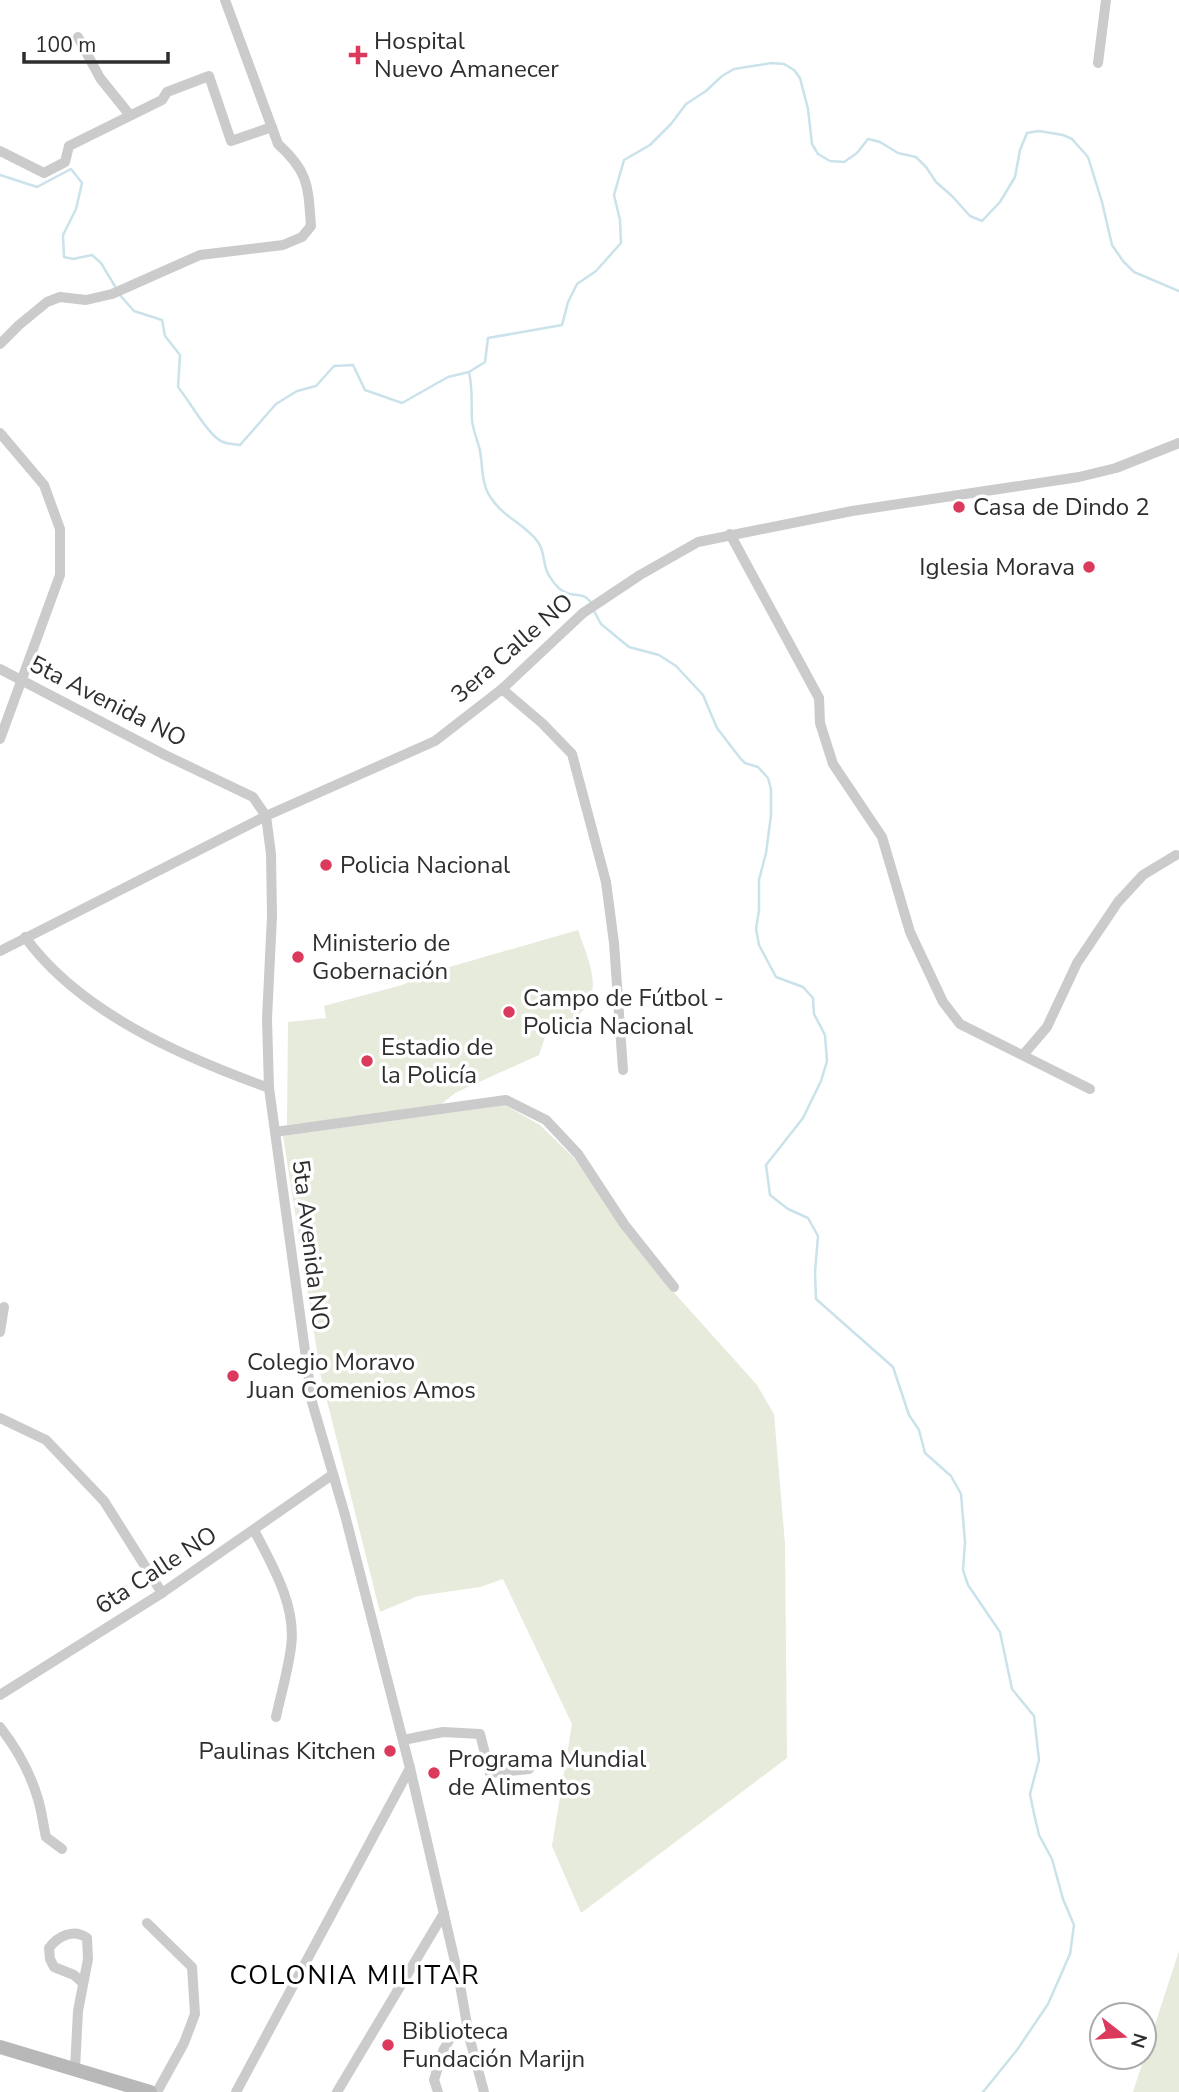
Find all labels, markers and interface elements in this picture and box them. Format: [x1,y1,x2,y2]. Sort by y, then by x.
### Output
scale bar [24,21,168,65]
place label: Hospital Nuevo Amanecer [374,25,559,85]
text: 100 m [35,31,96,59]
marker: Hospital Nuevo Amanecer [348,45,368,65]
place label: Casa de Dindo 2 [973,491,1150,523]
marker: Casa de Dindo 2 [951,499,967,515]
place label: Iglesia Morava [919,551,1075,583]
marker: Iglesia Morava [1081,559,1097,575]
street label: 3era Calle NO [444,586,580,710]
street label: 5ta Avenida NO [24,648,192,754]
place label: Policia Nacional [340,849,510,881]
marker: Policia Nacional [318,857,334,873]
place label: Ministerio de Gobernación [312,927,450,987]
marker: Ministerio de Gobernación [290,949,306,965]
place label: Campo de Fútbol - Policia Nacional [523,982,724,1042]
marker: Campo de Fútbol - Policia Nacional [501,1004,517,1020]
place label: Estadio de la Policía [381,1031,493,1091]
marker: Estadio de la Policía [359,1053,375,1069]
street label: 5ta Avenida NO [285,1158,337,1332]
place label: Colegio Moravo Juan Comenios Amos [246,1346,476,1406]
marker: Colegio Moravo Juan Comenios Amos [225,1368,241,1384]
street label: 6ta Calle NO [89,1519,223,1621]
place label: Paulinas Kitchen [198,1735,376,1767]
marker: Paulinas Kitchen [382,1743,398,1759]
place label: Programa Mundial de Alimentos [448,1743,646,1803]
marker: Programa Mundial de Alimentos [426,1765,442,1781]
district label: COLONIA MILITAR [229,1958,481,1993]
north arrow [1088,2001,1158,2071]
place label: Biblioteca Fundación Marijn [402,2015,585,2075]
text: N [1124,2030,1153,2051]
marker: Biblioteca Fundación Marijn [380,2037,396,2053]

